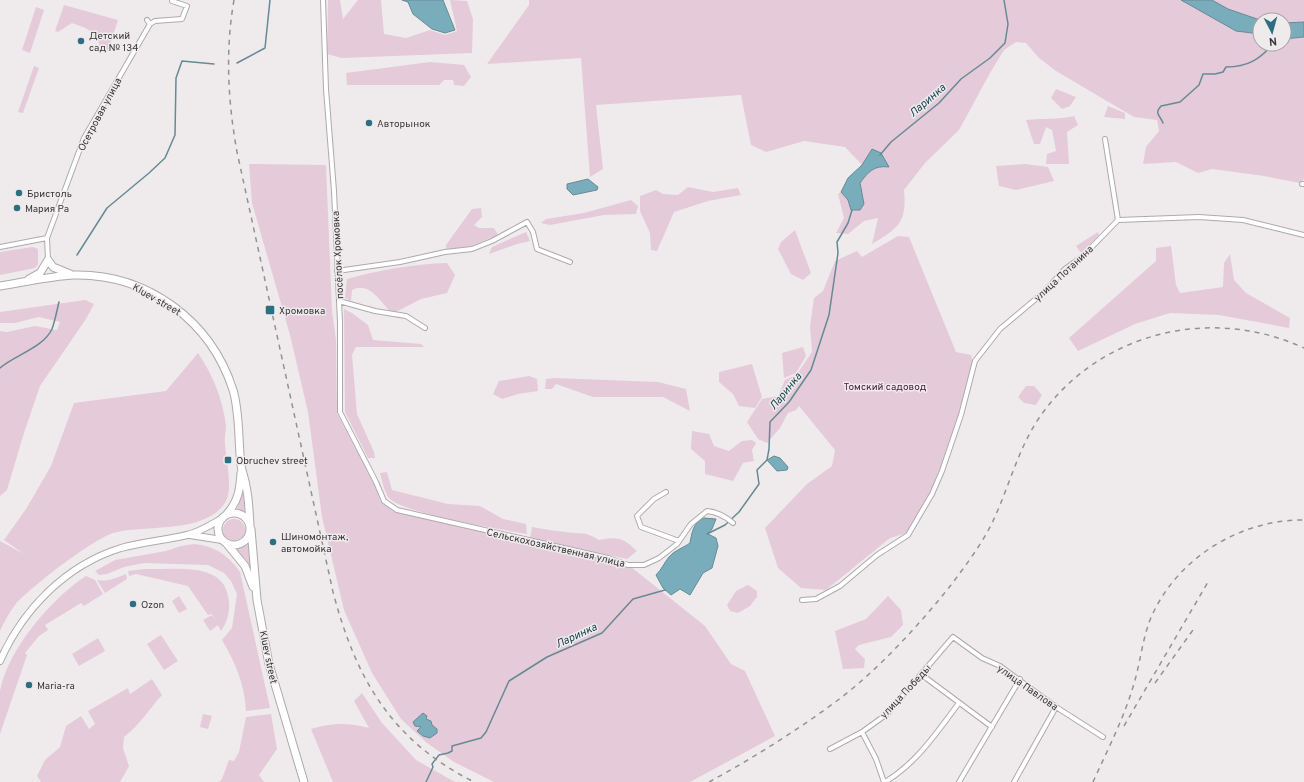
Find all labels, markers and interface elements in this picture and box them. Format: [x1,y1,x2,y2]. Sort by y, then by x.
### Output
north arrow [1252,12,1292,52]
place label: Детский сад № 134 [89,30,138,55]
text: N [1268,34,1278,48]
marker: Детский сад № 134 [76,36,86,46]
street label: Осетровая улица [75,76,125,154]
water label: Ларинка [906,81,949,120]
marker: Авторынок [364,118,374,128]
place label: Авторынок [377,118,431,131]
marker: Бристоль [14,188,24,198]
place label: Бристоль [27,188,72,201]
marker: Мария Ра [12,203,22,213]
place label: Мария Ра [25,203,69,216]
street label: посёлок Хромовка [330,211,347,299]
street label: улица Потанина [1032,243,1097,305]
street label: Kluev street [130,281,183,319]
marker: Хромовка [264,304,276,316]
place label: Хромовка [279,305,325,318]
water label: Ларинка [766,370,805,413]
park label: Томский садовод [844,381,927,394]
marker: Obruchev street [223,455,233,465]
place label: Obruchev street [236,455,308,468]
street label: Сельскохозяйственная улица [485,526,626,571]
place label: Шиномонтаж, автомойка [281,531,348,556]
marker: Шиномонтаж, автомойка [268,537,278,547]
marker: Ozon [128,599,138,609]
place label: Ozon [141,599,164,612]
water label: Ларинка [554,620,600,652]
street label: Kluev street [256,630,280,685]
street label: улица Победы [878,662,934,722]
street label: улица Павлова [994,662,1060,714]
marker: Maria-ra [24,680,34,690]
place label: Maria-ra [37,680,75,693]

